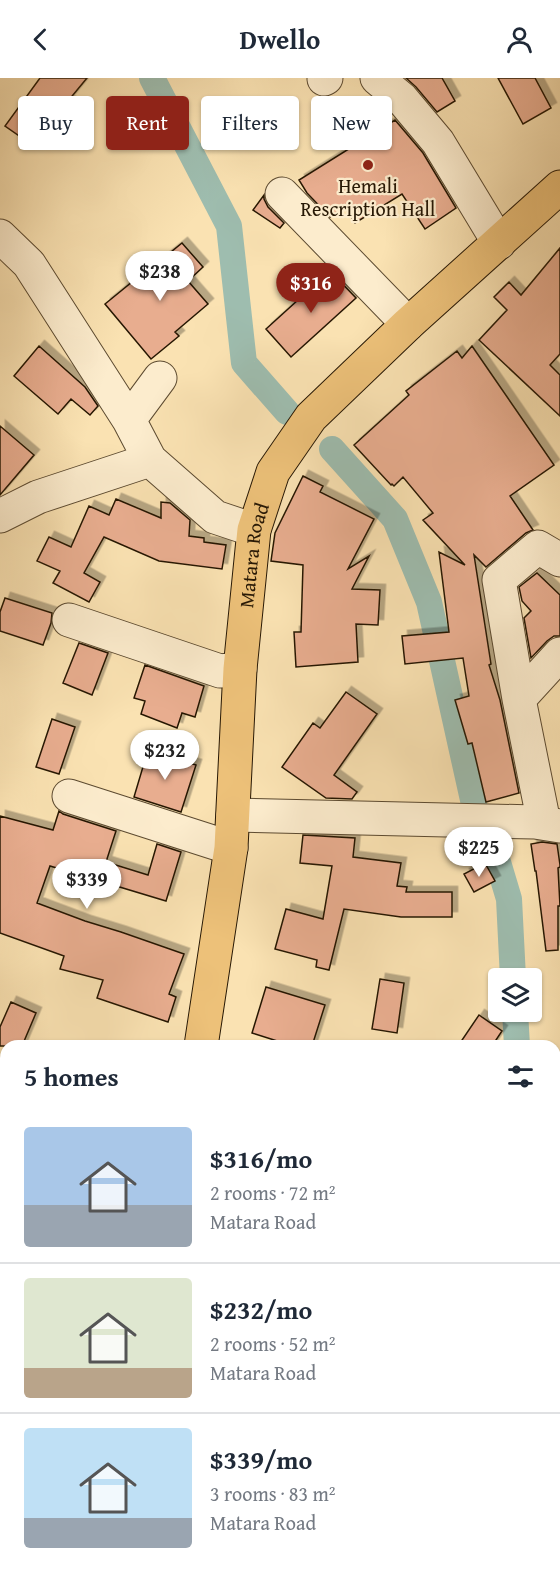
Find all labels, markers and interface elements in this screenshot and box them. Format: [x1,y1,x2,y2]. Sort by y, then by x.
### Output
text: Dwello [240,19,320,59]
icon: back [24,23,57,56]
icon: person [503,23,536,56]
chip: Buy [18,96,94,150]
chip: Rent [106,96,189,150]
chip: Filters [201,96,299,150]
chip: New [311,96,392,150]
marker: Hemali Rescription Hall [361,158,375,172]
place label: Hemali Rescription Hall [301,171,436,223]
pin: $238 [124,251,196,302]
text: $238 [139,256,181,285]
pin: $316 [275,263,347,314]
text: $316 [290,268,332,297]
street label: Matara Road [231,499,276,609]
pin: $232 [129,730,201,781]
text: $232 [144,735,186,764]
pin: $225 [443,827,515,878]
text: $225 [458,832,500,861]
pin: $339 [51,859,123,910]
text: $339 [66,864,108,893]
map controls [488,968,542,1022]
button: layers [488,968,542,1022]
text: 5 homes [24,1057,119,1096]
icon: filters [504,1060,537,1093]
text: $316/mo [210,1139,312,1178]
icon: home [72,1151,144,1223]
text: 2 rooms · 72 m² [210,1178,336,1207]
text: Matara Road [210,1207,316,1236]
text: $232/mo [210,1290,312,1329]
icon: home [72,1302,144,1374]
text: 2 rooms · 52 m² [210,1329,336,1358]
text: Matara Road [210,1358,316,1387]
text: $339/mo [210,1440,312,1479]
icon: home [72,1452,144,1524]
text: 3 rooms · 83 m² [210,1479,336,1508]
text: Matara Road [210,1508,316,1537]

